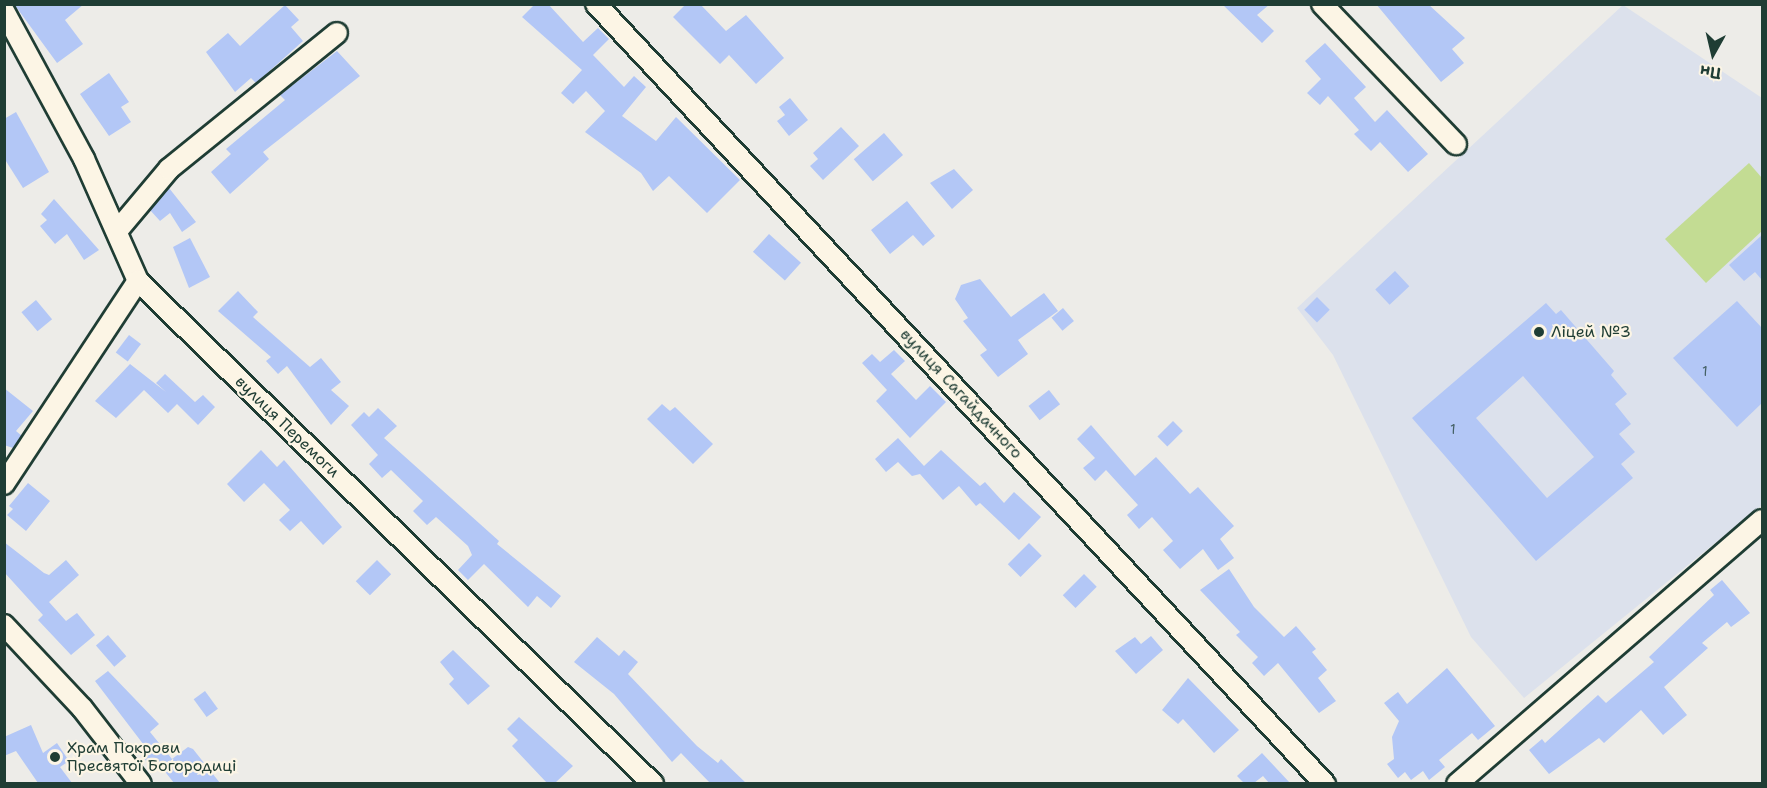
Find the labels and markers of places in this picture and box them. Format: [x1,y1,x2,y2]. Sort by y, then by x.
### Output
place label: Ліцей №3 [1551,322,1631,342]
marker: Ліцей №3 [1532,325,1546,339]
place label: Храм Покрови Пресвятої Богородиці [67,738,237,776]
marker: Храм Покрови Пресвятої Богородиці [48,750,62,764]

